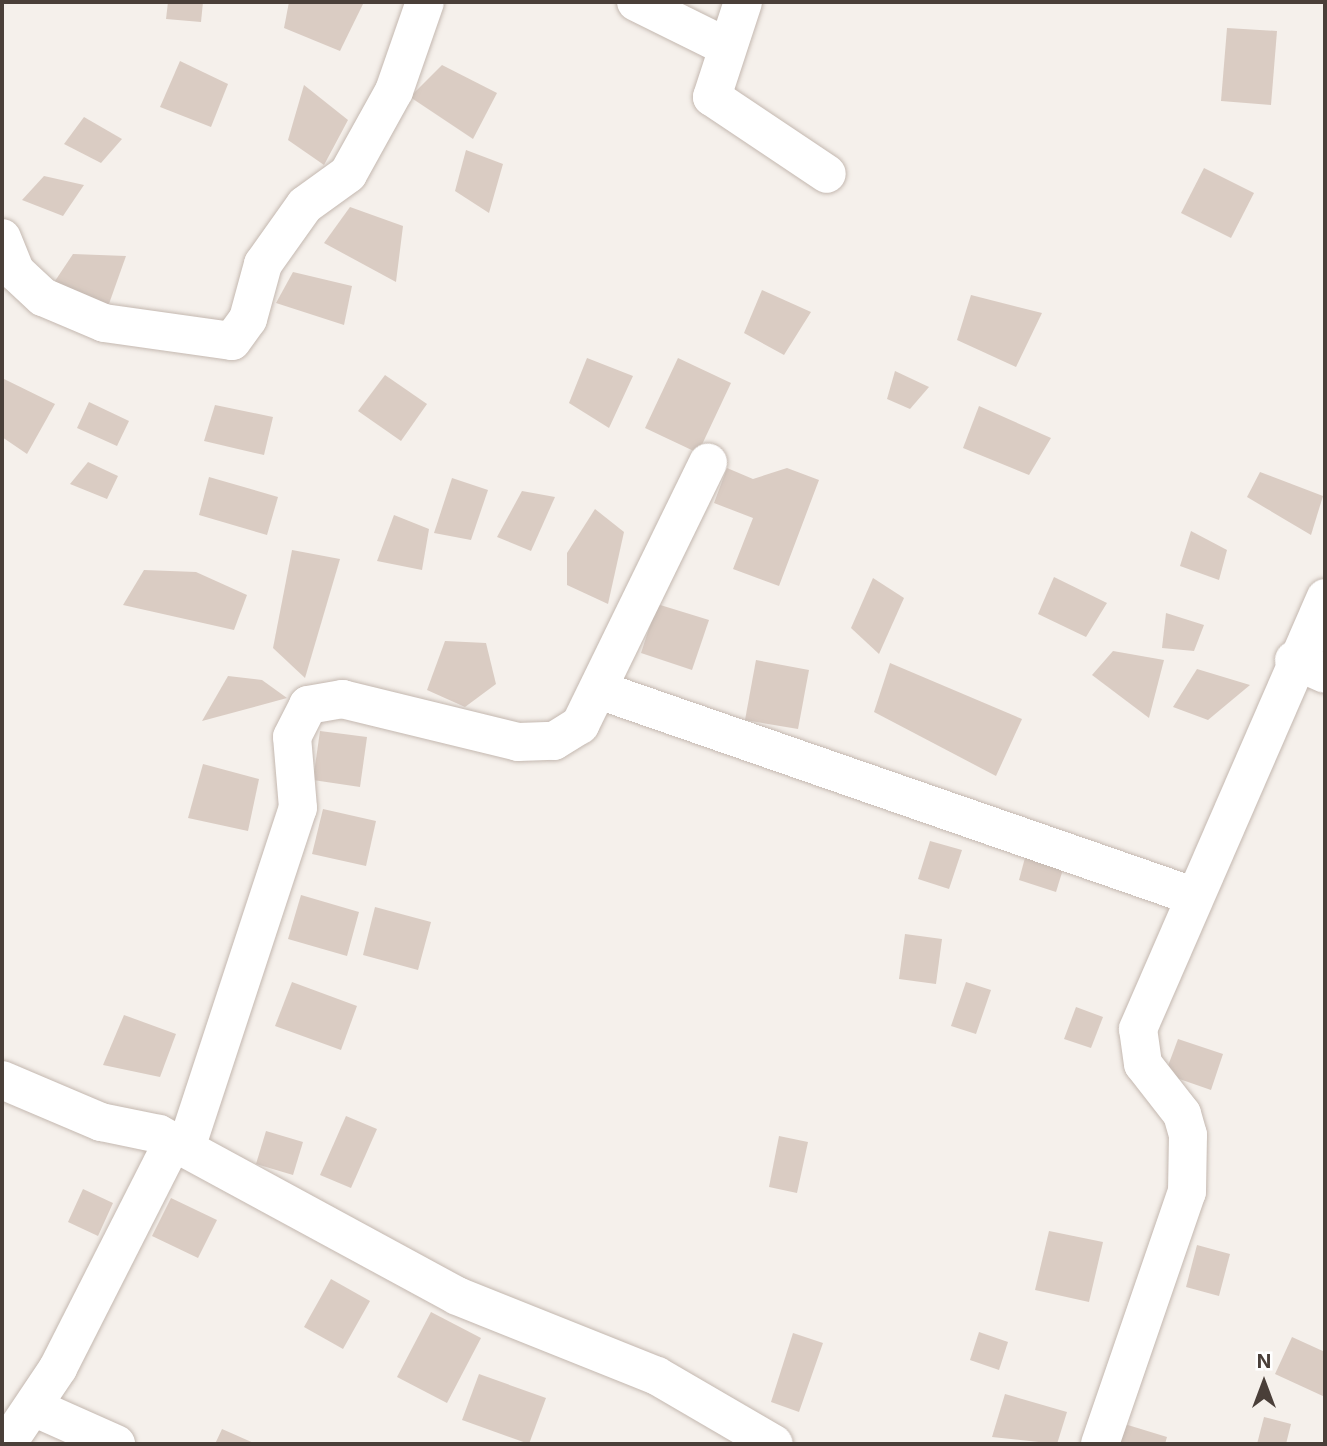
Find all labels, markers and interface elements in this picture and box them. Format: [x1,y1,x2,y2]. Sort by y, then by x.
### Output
north arrow [1229,1348,1299,1418]
text: N [1257,1350,1271,1373]

